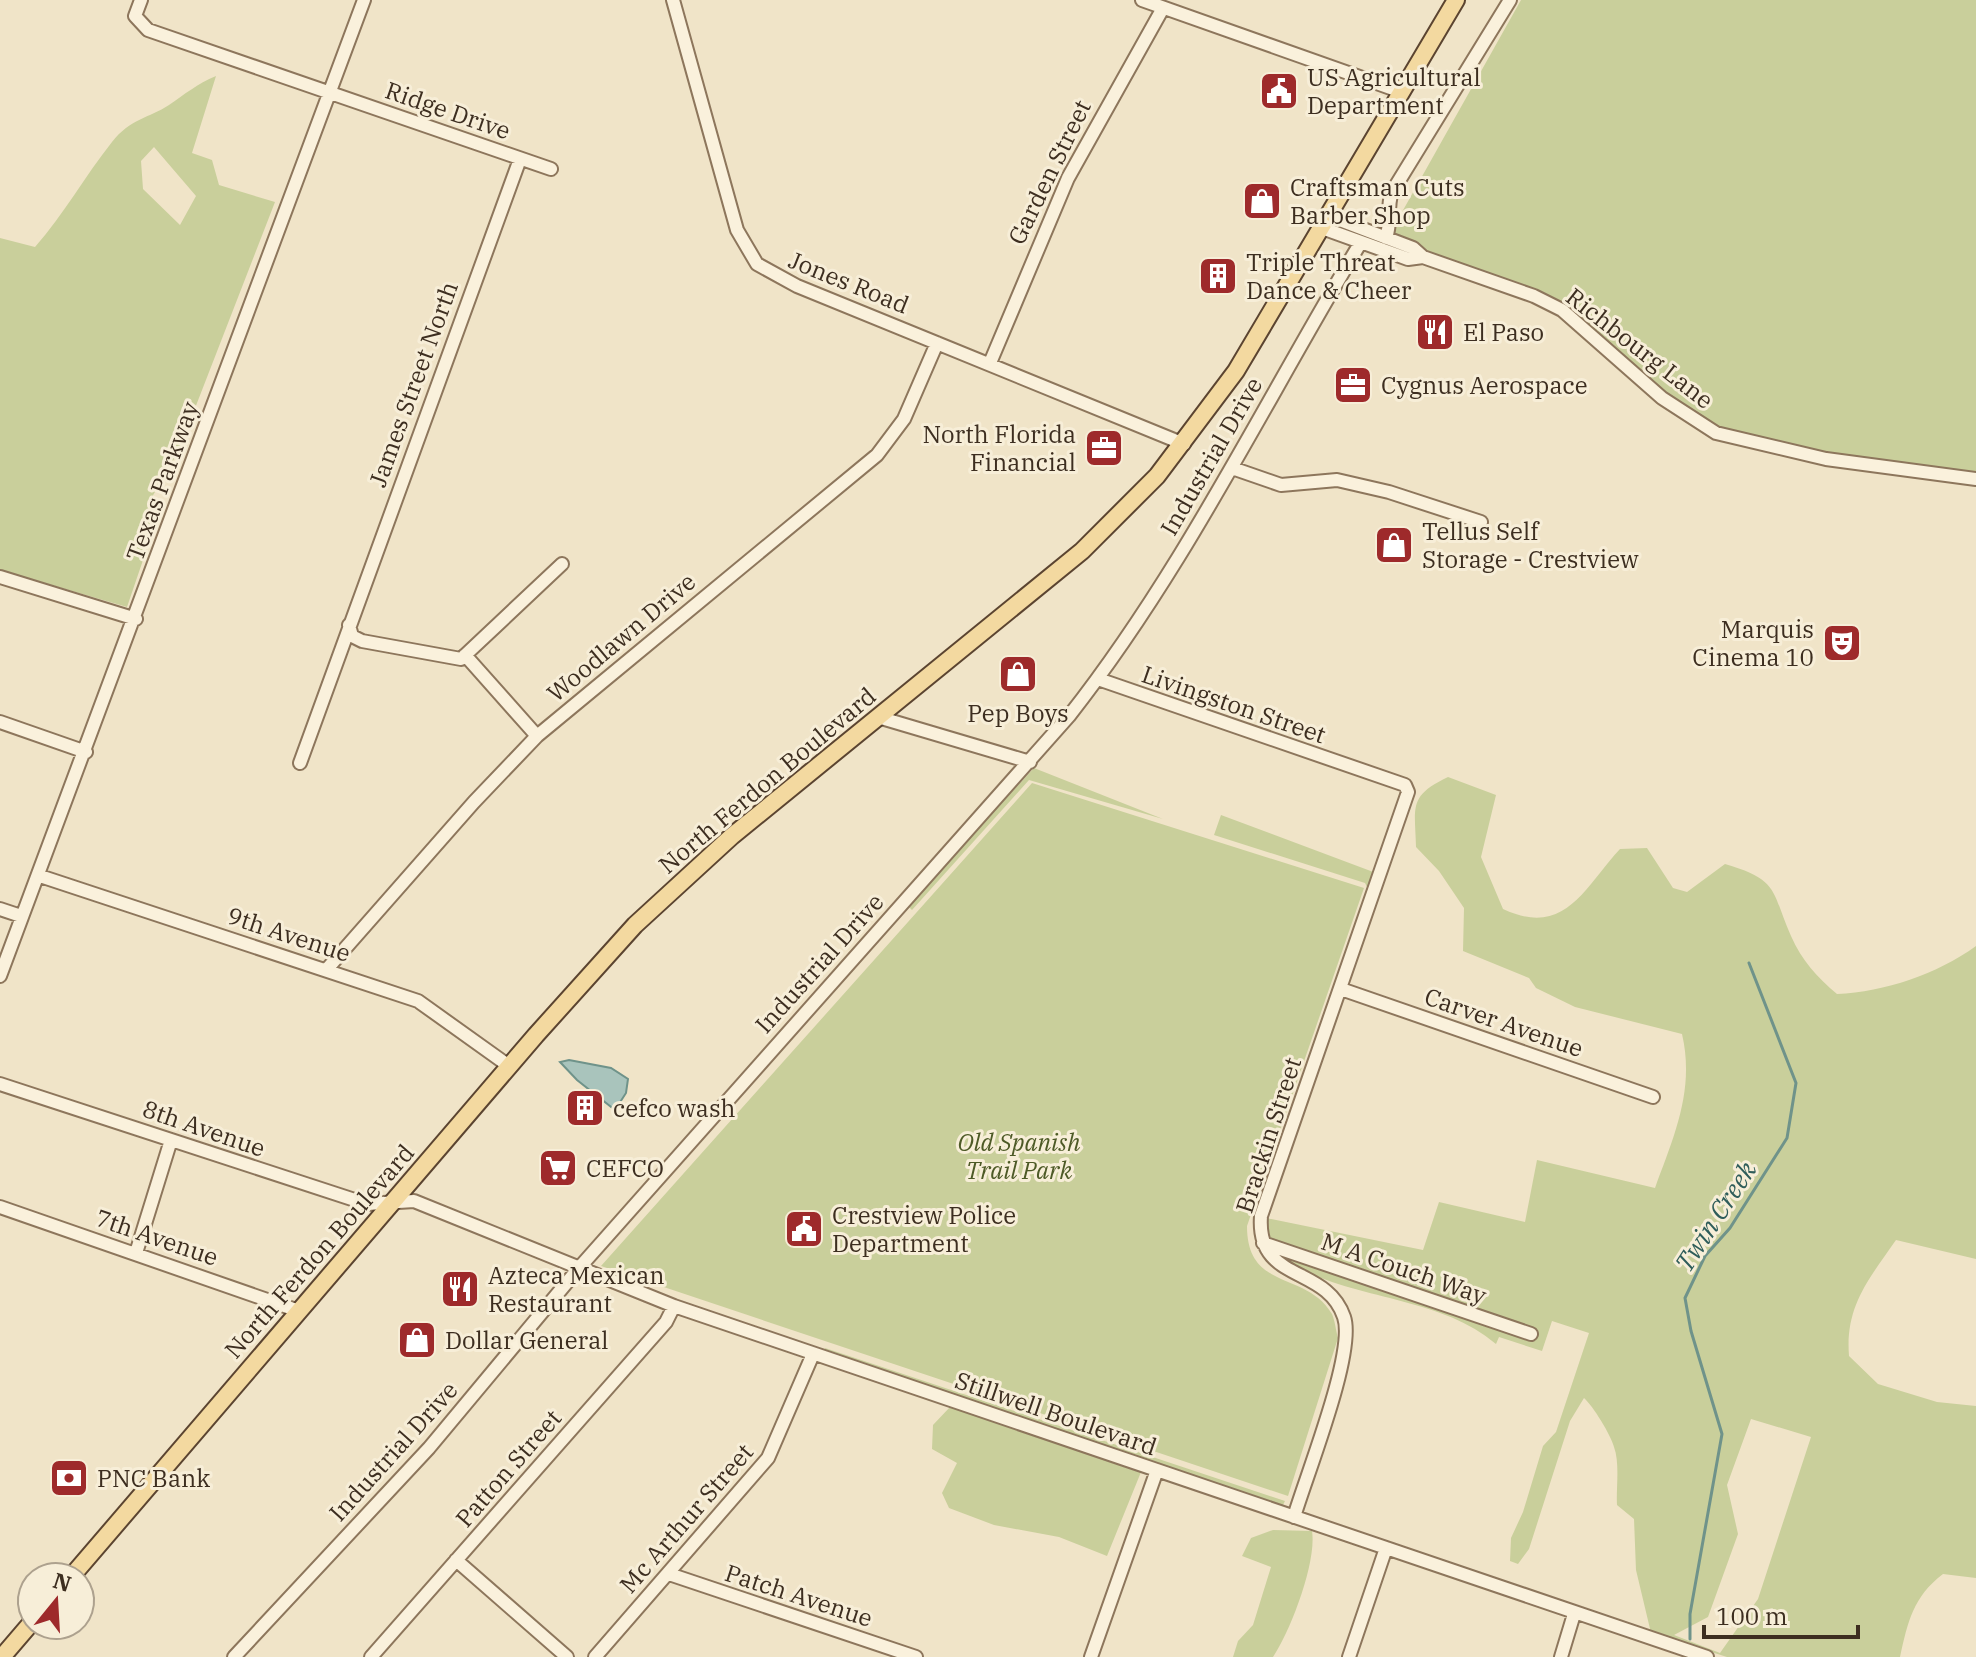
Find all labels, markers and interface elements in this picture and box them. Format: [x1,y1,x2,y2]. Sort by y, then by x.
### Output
place label: US Agricultural Department [1307,61,1481,121]
public building icon: US Agricultural Department [1258,70,1300,112]
street label: Ridge Drive [381,74,515,146]
street label: Garden Street [1000,94,1098,250]
place label: Craftsman Cuts Barber Shop [1290,171,1465,231]
shop icon: Craftsman Cuts Barber Shop [1241,180,1283,222]
street label: Jones Road [784,243,914,321]
place label: Triple Threat Dance & Cheer [1246,246,1412,306]
building icon: Triple Threat Dance & Cheer [1197,255,1239,297]
street label: James Street North [361,277,465,491]
street label: Richbourg Lane [1560,280,1720,416]
restaurant icon: El Paso [1414,311,1456,353]
place label: El Paso [1463,316,1544,348]
office icon: Cygnus Aerospace [1332,364,1374,406]
place label: Cygnus Aerospace [1381,369,1588,401]
street label: Industrial Drive [1153,371,1269,541]
street label: Texas Parkway [118,397,206,565]
place label: North Florida Financial [922,418,1076,478]
office icon: North Florida Financial [1083,427,1125,469]
place label: Tellus Self Storage - Crestview [1422,515,1639,575]
shop icon: Tellus Self Storage - Crestview [1373,524,1415,566]
street label: Woodlawn Drive [540,565,702,709]
place label: Marquis Cinema 10 [1692,613,1814,673]
theatre icon: Marquis Cinema 10 [1821,622,1863,664]
shop icon: Pep Boys [997,653,1039,695]
street label: Livingston Street [1138,658,1330,750]
street label: North Ferdon Boulevard [652,680,882,880]
place label: Pep Boys [967,697,1069,729]
street label: Industrial Drive [748,886,890,1040]
street label: 9th Avenue [223,899,355,969]
street label: Carver Avenue [1420,980,1588,1064]
street label: Brackin Street [1228,1053,1308,1217]
building icon: cefco wash [564,1087,606,1129]
street label: 8th Avenue [138,1092,270,1164]
place label: cefco wash [613,1092,736,1124]
park label: Old Spanish Trail Park [958,1126,1080,1186]
street label: North Ferdon Boulevard [217,1137,421,1365]
supermarket icon: CEFCO [537,1147,579,1189]
place label: CEFCO [586,1152,664,1184]
water label: Twin Creek [1667,1154,1763,1278]
place label: Crestview Police Department [832,1199,1016,1259]
street label: 7th Avenue [91,1201,223,1273]
public building icon: Crestview Police Department [783,1208,825,1250]
street label: M A Couch Way [1317,1225,1491,1311]
place label: Azteca Mexican Restaurant [488,1259,665,1319]
restaurant icon: Azteca Mexican Restaurant [439,1268,481,1310]
shop icon: Dollar General [396,1319,438,1361]
place label: Dollar General [445,1324,609,1356]
street label: Stillwell Boulevard [951,1363,1161,1463]
street label: Industrial Drive [322,1374,464,1528]
street label: Patton Street [448,1402,568,1534]
street label: Mc Arthur Street [612,1437,760,1599]
bank icon: PNC Bank [48,1457,90,1499]
place label: PNC Bank [97,1462,210,1494]
street label: Patch Avenue [721,1556,877,1634]
north arrow [16,1561,96,1641]
text: N [50,1565,75,1598]
scale bar [1704,1589,1858,1639]
text: 100 m [1716,1600,1788,1632]

